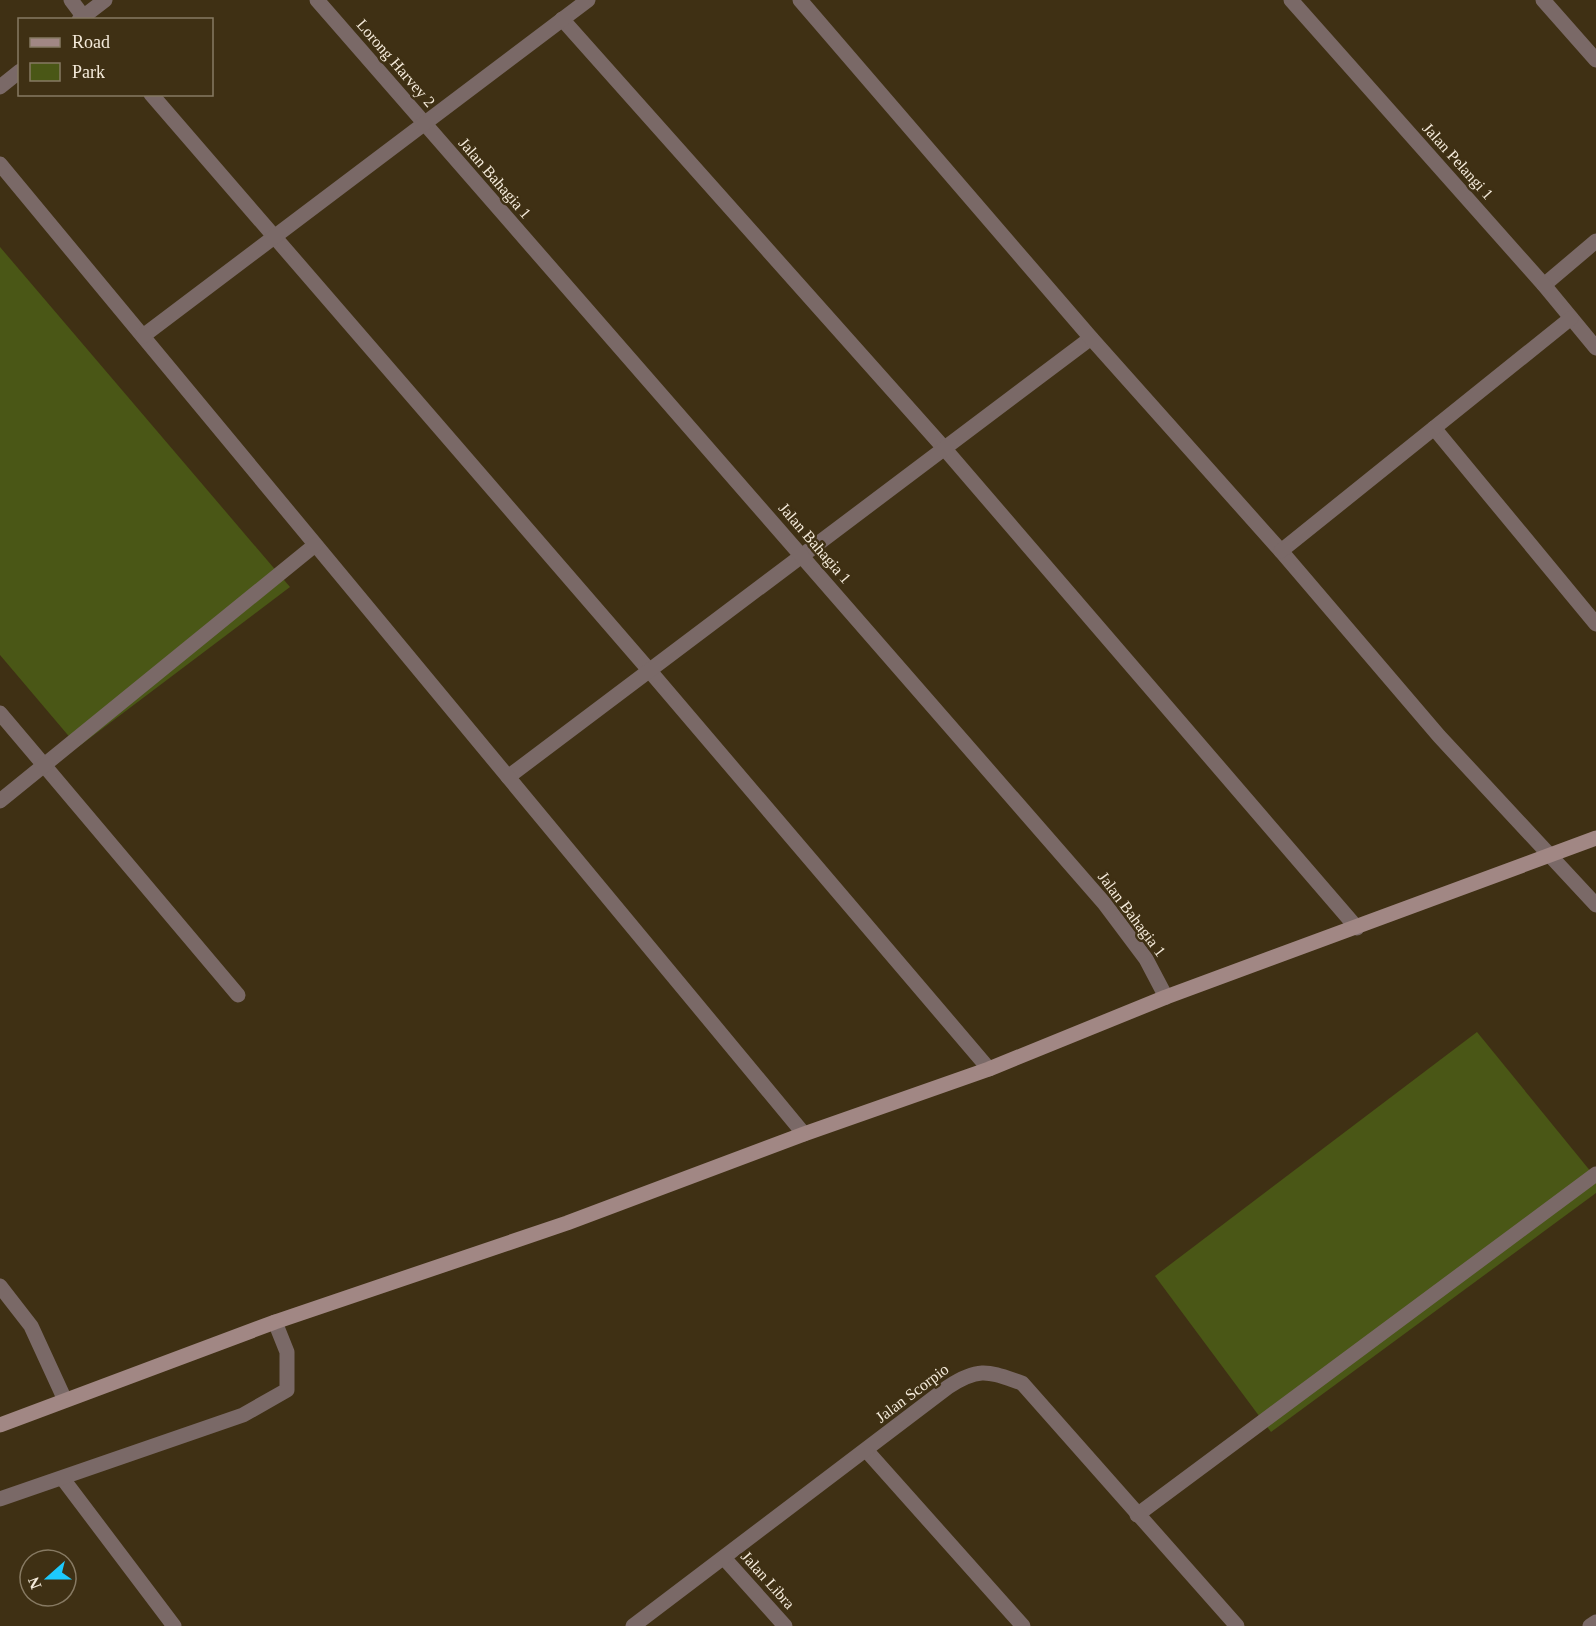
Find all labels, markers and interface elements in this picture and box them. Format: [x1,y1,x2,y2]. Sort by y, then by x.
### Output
street label: Lorong Harvey 2 [353,16,439,111]
legend [18,18,213,96]
text: Road [72,32,110,52]
text: Park [72,62,105,82]
street label: Jalan Pelangi 1 [1419,119,1497,203]
street label: Jalan Bahagia 1 [455,134,535,222]
street label: Jalan Bahagia 1 [775,499,855,587]
street label: Jalan Bahagia 1 [1094,868,1169,960]
street label: Jalan Scorpio [872,1360,952,1427]
north arrow [18,1548,78,1608]
street label: Jalan Libra [738,1548,798,1612]
text: N [24,1574,44,1592]

